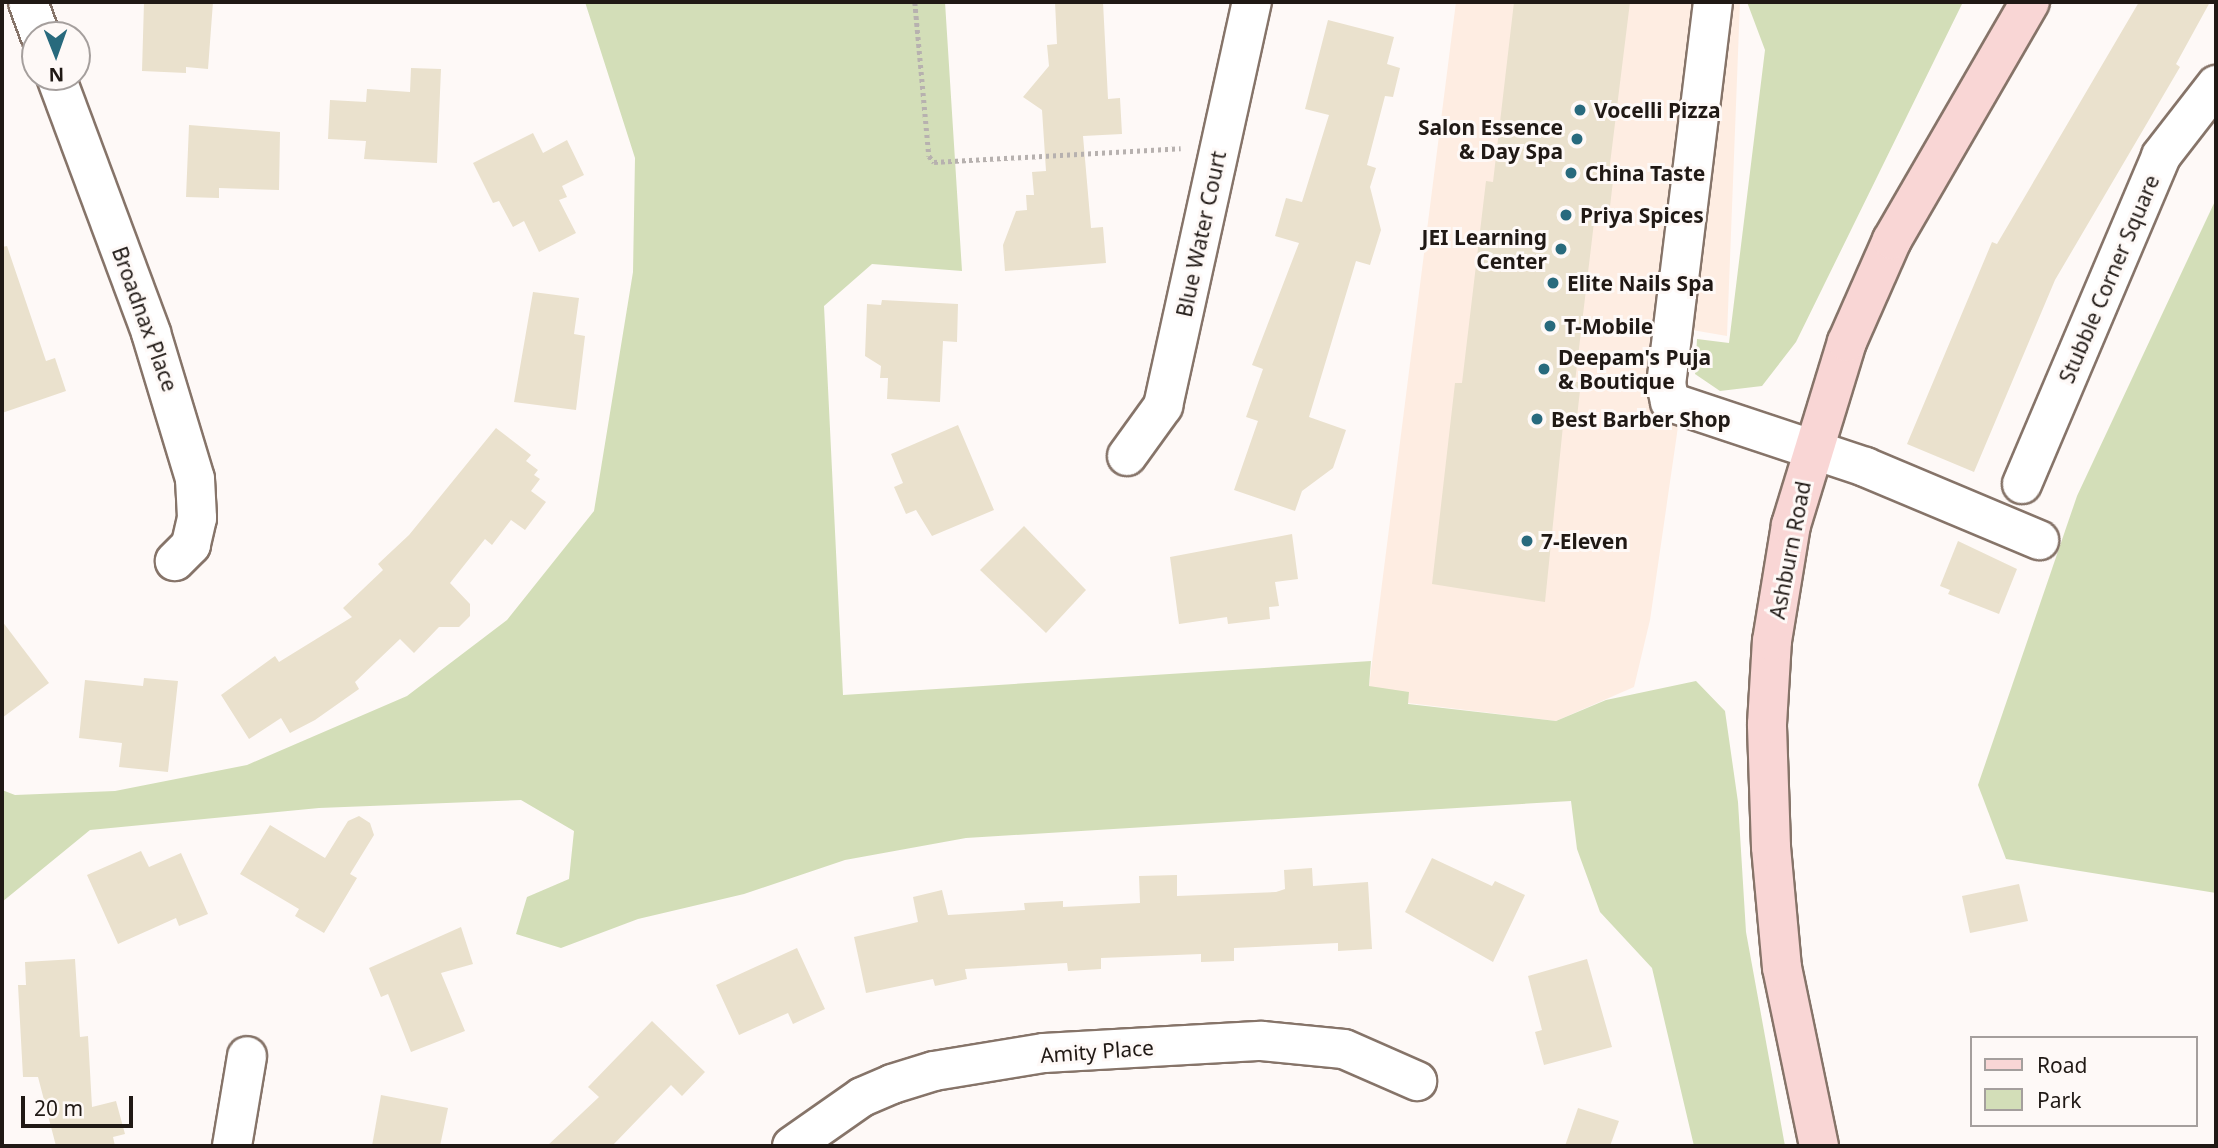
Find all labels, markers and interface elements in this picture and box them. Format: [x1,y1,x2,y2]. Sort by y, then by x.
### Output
north arrow [21,21,91,91]
text: N [48,62,64,88]
place label: Vocelli Pizza [1594,97,1721,123]
marker: Vocelli Pizza [1572,102,1588,118]
place label: Salon Essence & Day Spa [1418,114,1563,164]
marker: Salon Essence & Day Spa [1569,131,1585,147]
street label: Blue Water Court [1171,149,1231,319]
place label: China Taste [1585,160,1705,186]
marker: China Taste [1563,165,1579,181]
street label: Stubble Corner Square [2054,171,2164,387]
place label: Priya Spices [1580,202,1704,228]
marker: Priya Spices [1558,207,1574,223]
place label: JEI Learning Center [1422,224,1547,274]
marker: JEI Learning Center [1553,241,1569,257]
street label: Broadnax Place [107,243,183,395]
place label: Elite Nails Spa [1567,270,1714,296]
marker: Elite Nails Spa [1545,275,1561,291]
place label: T-Mobile [1564,313,1653,339]
marker: T-Mobile [1542,318,1558,334]
place label: Deepam's Puja & Boutique [1558,344,1711,394]
marker: Deepam's Puja & Boutique [1536,361,1552,377]
place label: Best Barber Shop [1551,406,1731,432]
marker: Best Barber Shop [1529,411,1545,427]
street label: Ashburn Road [1764,479,1816,621]
place label: 7-Eleven [1541,528,1628,554]
marker: 7-Eleven [1519,533,1535,549]
street label: Amity Place [1039,1034,1155,1068]
legend [1969,1036,2197,1127]
text: Road [2037,1051,2087,1079]
scale bar [24,1082,136,1126]
text: Park [2037,1086,2081,1114]
text: 20 m [34,1094,83,1122]

